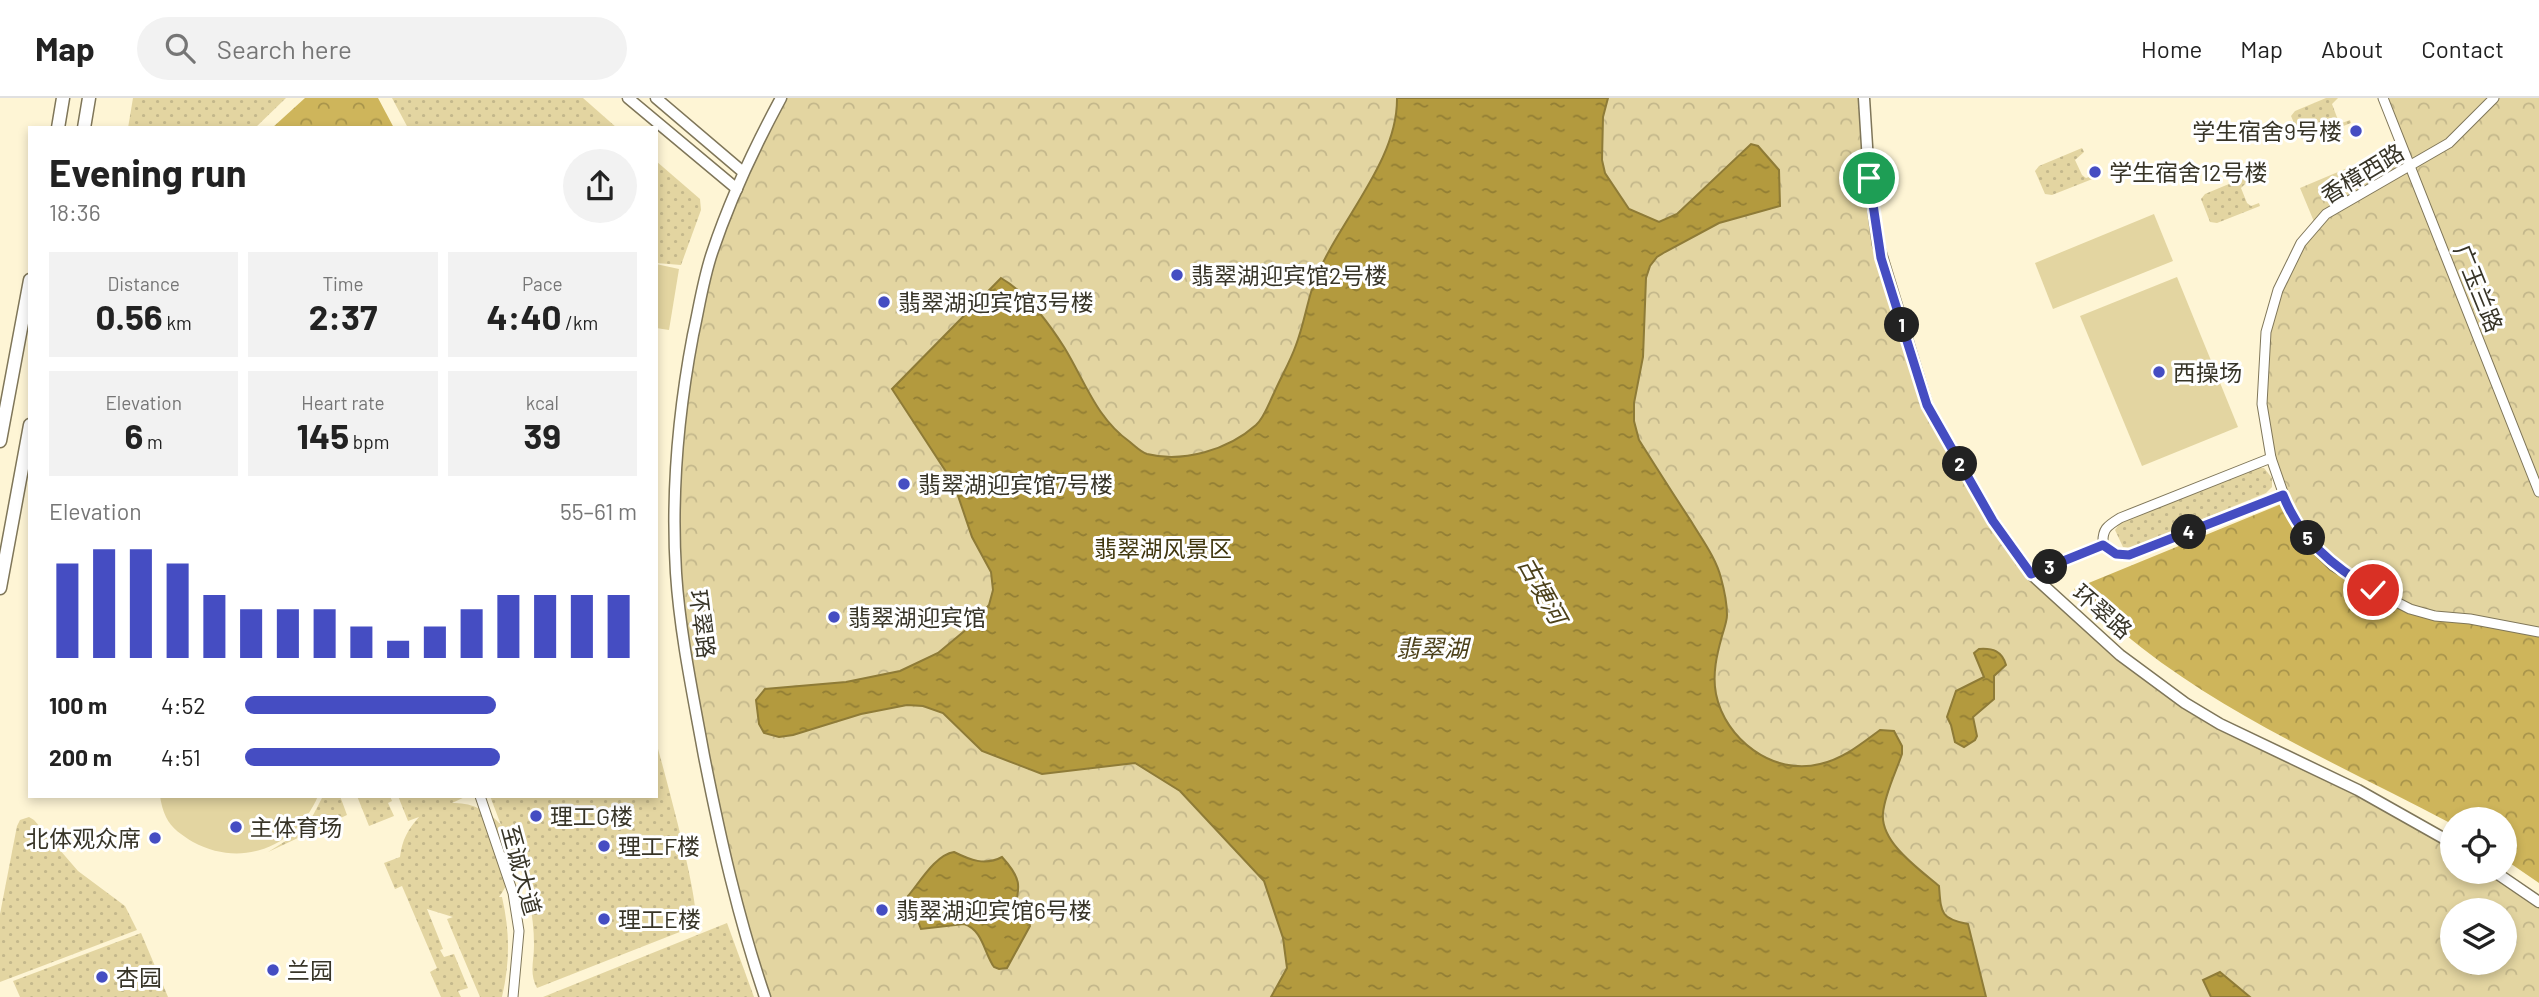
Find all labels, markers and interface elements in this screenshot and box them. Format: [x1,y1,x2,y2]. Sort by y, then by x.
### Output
search box [137,17,627,80]
text: Map [35,28,95,68]
icon: search [161,29,199,67]
text: Search here [217,33,352,64]
text: Home [2141,34,2202,63]
text: Map [2240,34,2283,63]
text: About [2321,34,2383,63]
text: Contact [2421,34,2504,63]
place label: 学生宿舍9号楼 [2192,117,2342,145]
marker: 学生宿舍9号楼 [2348,123,2364,139]
street label: 香樟西路 [2315,137,2409,209]
pin [1839,148,1899,208]
text: Evening run [49,149,247,195]
button: share [563,149,637,223]
place label: 学生宿舍12号楼 [2109,158,2267,186]
icon: arrive [1850,159,1888,197]
marker: 学生宿舍12号楼 [2087,164,2103,180]
text: 18:36 [49,198,101,226]
street label: 广玉兰路 [2449,240,2509,336]
place label: 翡翠湖迎宾馆2号楼 [1191,261,1387,289]
marker: 翡翠湖迎宾馆2号楼 [1169,267,1185,283]
text: Distance [107,272,180,295]
text: Time [322,272,364,295]
text: Pace [522,272,563,295]
place label: 翡翠湖迎宾馆3号楼 [898,288,1094,316]
marker: 翡翠湖迎宾馆3号楼 [876,294,892,310]
text: 0.56 [96,295,163,337]
text: 2:37 [309,295,377,337]
text: 4:40 [486,295,562,337]
pin: 1 [1884,308,1920,342]
text: km [163,311,192,334]
text: /km [562,311,598,334]
text: 1 [1898,313,1905,336]
place label: 西操场 [2173,358,2242,386]
marker: 西操场 [2151,364,2167,380]
text: Elevation [105,391,182,414]
text: Heart rate [301,391,385,414]
text: kcal [526,391,559,414]
text: 6 [125,414,143,456]
text: 145 [297,414,349,456]
text: 39 [524,414,561,456]
text: m [143,430,163,453]
text: bpm [349,430,389,453]
pin: 2 [1942,446,1978,482]
text: 2 [1954,452,1965,475]
place label: 翡翠湖迎宾馆7号楼 [918,470,1113,498]
marker: 翡翠湖迎宾馆7号楼 [896,476,912,492]
text: Elevation [49,497,142,525]
text: 55–61 m [560,497,637,525]
pin: 4 [2172,514,2206,550]
text: 4 [2183,520,2194,543]
pin: 5 [2290,520,2326,556]
text: 5 [2302,526,2313,549]
park label: 翡翠湖风景区 [1094,534,1232,562]
pin: 3 [2032,550,2068,584]
water label: 古埂河 [1513,551,1575,632]
text: 3 [2044,555,2055,578]
pin [2343,560,2403,620]
icon: check [2354,571,2392,609]
street label: 环翠路 [2068,578,2138,644]
street label: 环翠路 [685,588,721,660]
place label: 翡翠湖迎宾馆 [848,603,986,631]
marker: 翡翠湖迎宾馆 [826,609,842,625]
water label: 翡翠湖 [1396,633,1472,662]
text: 100 m [49,691,107,719]
text: 4:52 [161,691,206,719]
text: 200 m [49,743,112,771]
text: 4:51 [161,743,201,771]
place label: 理工G楼 [550,802,633,830]
map controls [2440,807,2517,975]
button: locate [2440,807,2517,884]
marker: 理工G楼 [528,808,544,824]
place label: 主体育场 [250,813,342,841]
marker: 主体育场 [228,819,244,835]
street label: 至诚大道 [497,822,547,918]
place label: 北体观众席 [26,824,141,852]
marker: 北体观众席 [147,830,163,846]
place label: 理工F楼 [618,832,700,860]
marker: 理工F楼 [596,838,612,854]
place label: 翡翠湖迎宾馆6号楼 [896,896,1092,924]
button: layers [2440,898,2517,975]
marker: 翡翠湖迎宾馆6号楼 [874,902,890,918]
place label: 理工E楼 [618,905,701,933]
marker: 理工E楼 [596,911,612,927]
place label: 兰园 [287,956,333,984]
marker: 兰园 [265,962,281,978]
place label: 杏园 [116,963,162,991]
marker: 杏园 [94,969,110,985]

